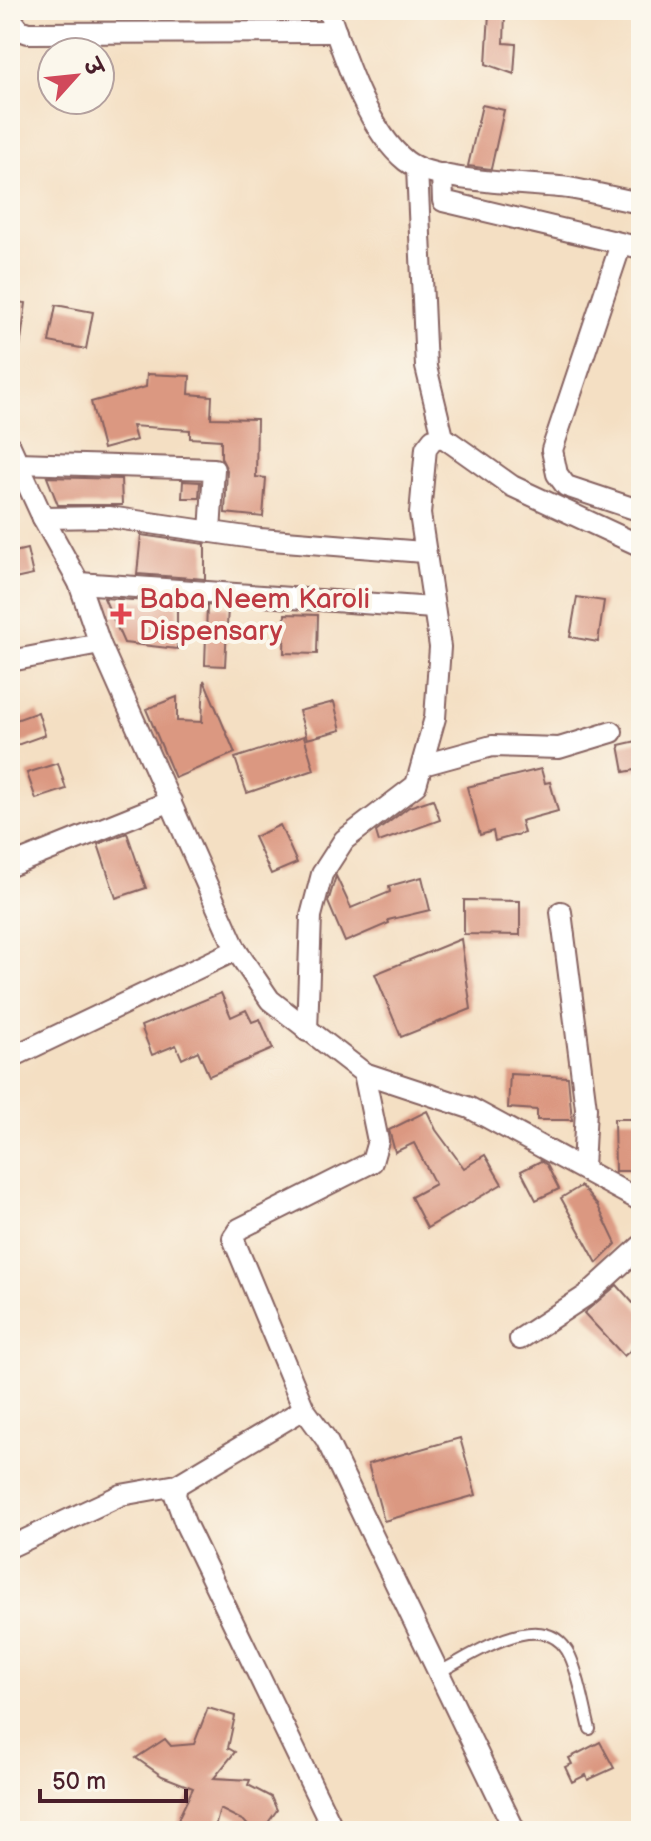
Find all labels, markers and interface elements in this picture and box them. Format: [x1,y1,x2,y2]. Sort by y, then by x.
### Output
north arrow [36,36,116,116]
text: उ [76,53,109,82]
place label: Baba Neem Karoli Dispensary [139,583,370,648]
marker: Baba Neem Karoli Dispensary [110,603,132,625]
scale bar [40,1753,186,1803]
text: 50 m [52,1767,106,1796]

